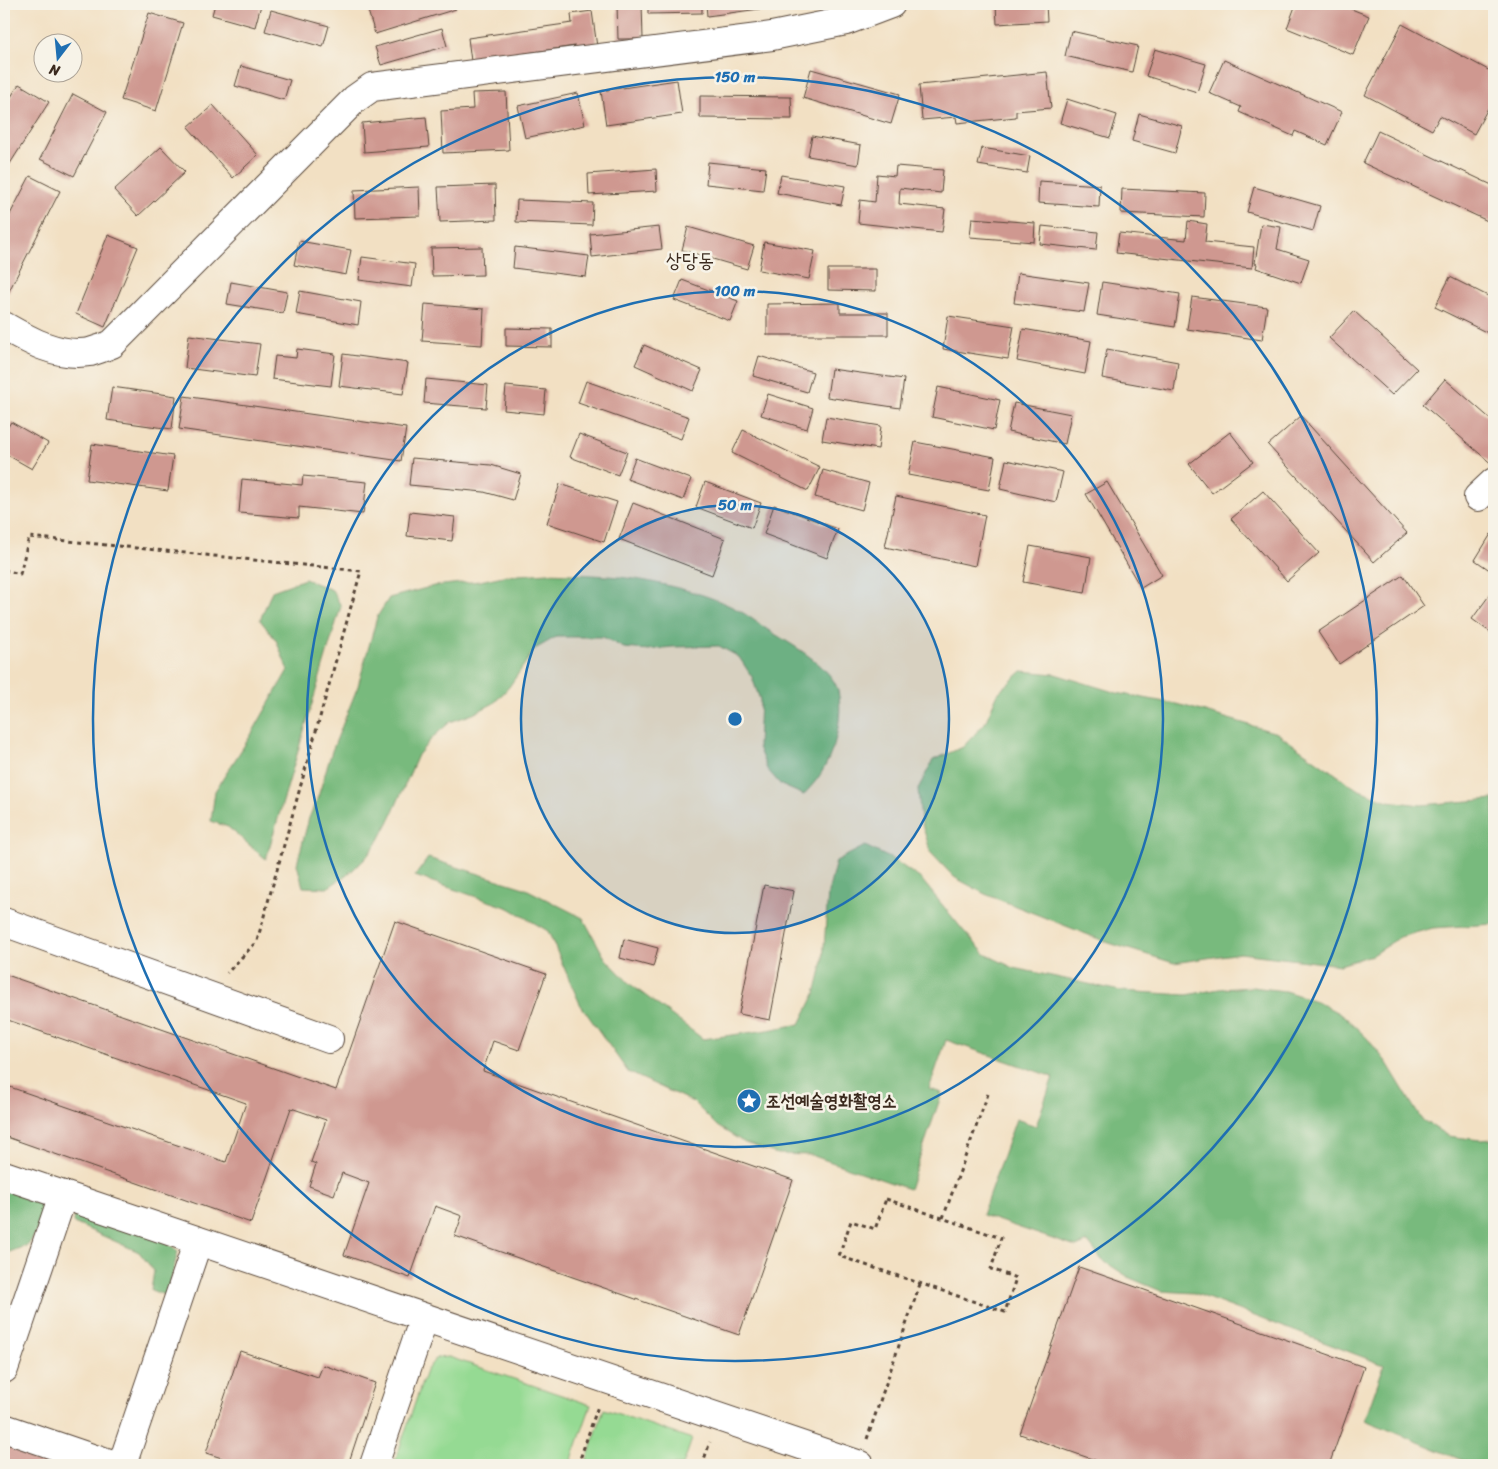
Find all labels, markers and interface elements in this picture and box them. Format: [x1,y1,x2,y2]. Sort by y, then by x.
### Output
north arrow [32,32,82,82]
text: N [46,57,64,84]
text: 150 m [715,64,756,90]
district label: 상당동 [666,243,714,278]
text: 100 m [715,278,756,304]
text: 50 m [718,492,753,518]
centre of rings [726,710,744,728]
place label: 조선예술영화촬영소 [766,1085,896,1117]
place icon: 조선예술영화촬영소 [736,1088,762,1114]

